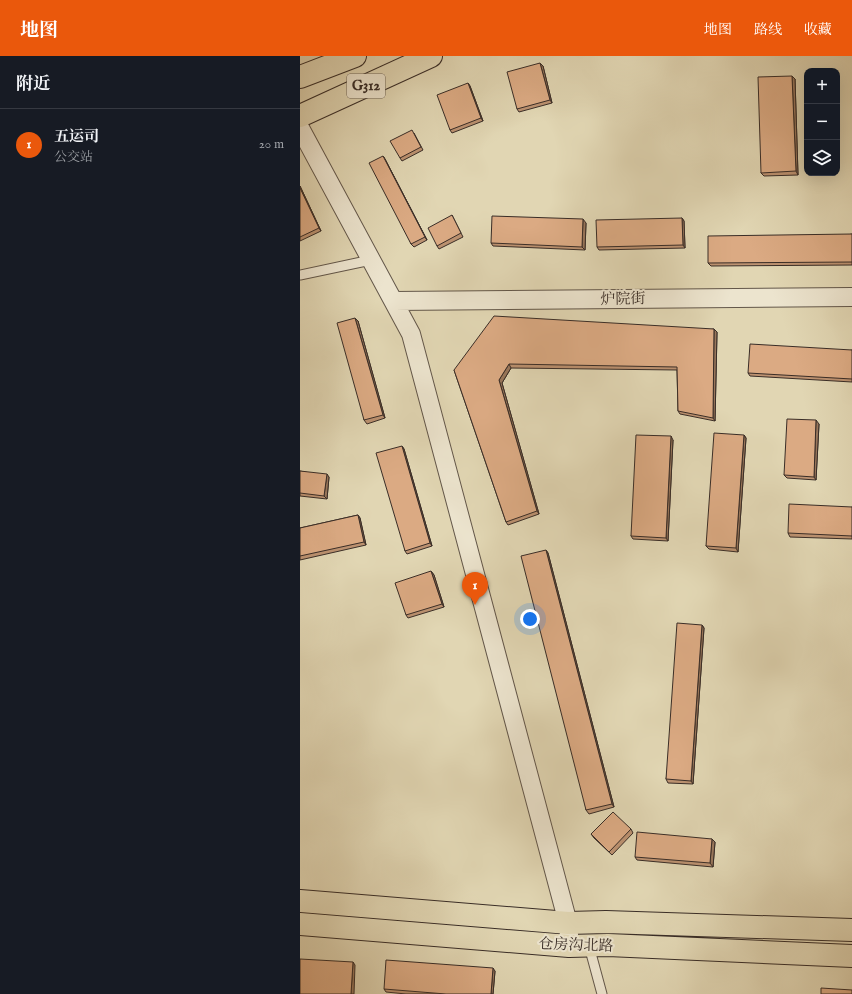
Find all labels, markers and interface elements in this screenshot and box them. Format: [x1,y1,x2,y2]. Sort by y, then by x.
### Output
text: 地图 [20,19,58,43]
text: 地图 [704,21,732,39]
text: 路线 [754,21,782,39]
text: 收藏 [804,21,832,39]
map controls [804,68,840,176]
button: + [804,68,840,104]
text: 附近 [16,74,50,95]
road number: G312 [347,74,385,98]
button: − [804,104,840,140]
text: 五运司 [54,127,99,146]
text: 1 [27,136,31,153]
text: 20 m [259,136,284,153]
button: layers [804,140,840,176]
text: 公交站 [54,149,93,166]
street label: 炉院街 [600,289,646,309]
pin: 1 [462,572,488,605]
your location [520,609,540,629]
street label: 仓房沟北路 [538,934,614,956]

